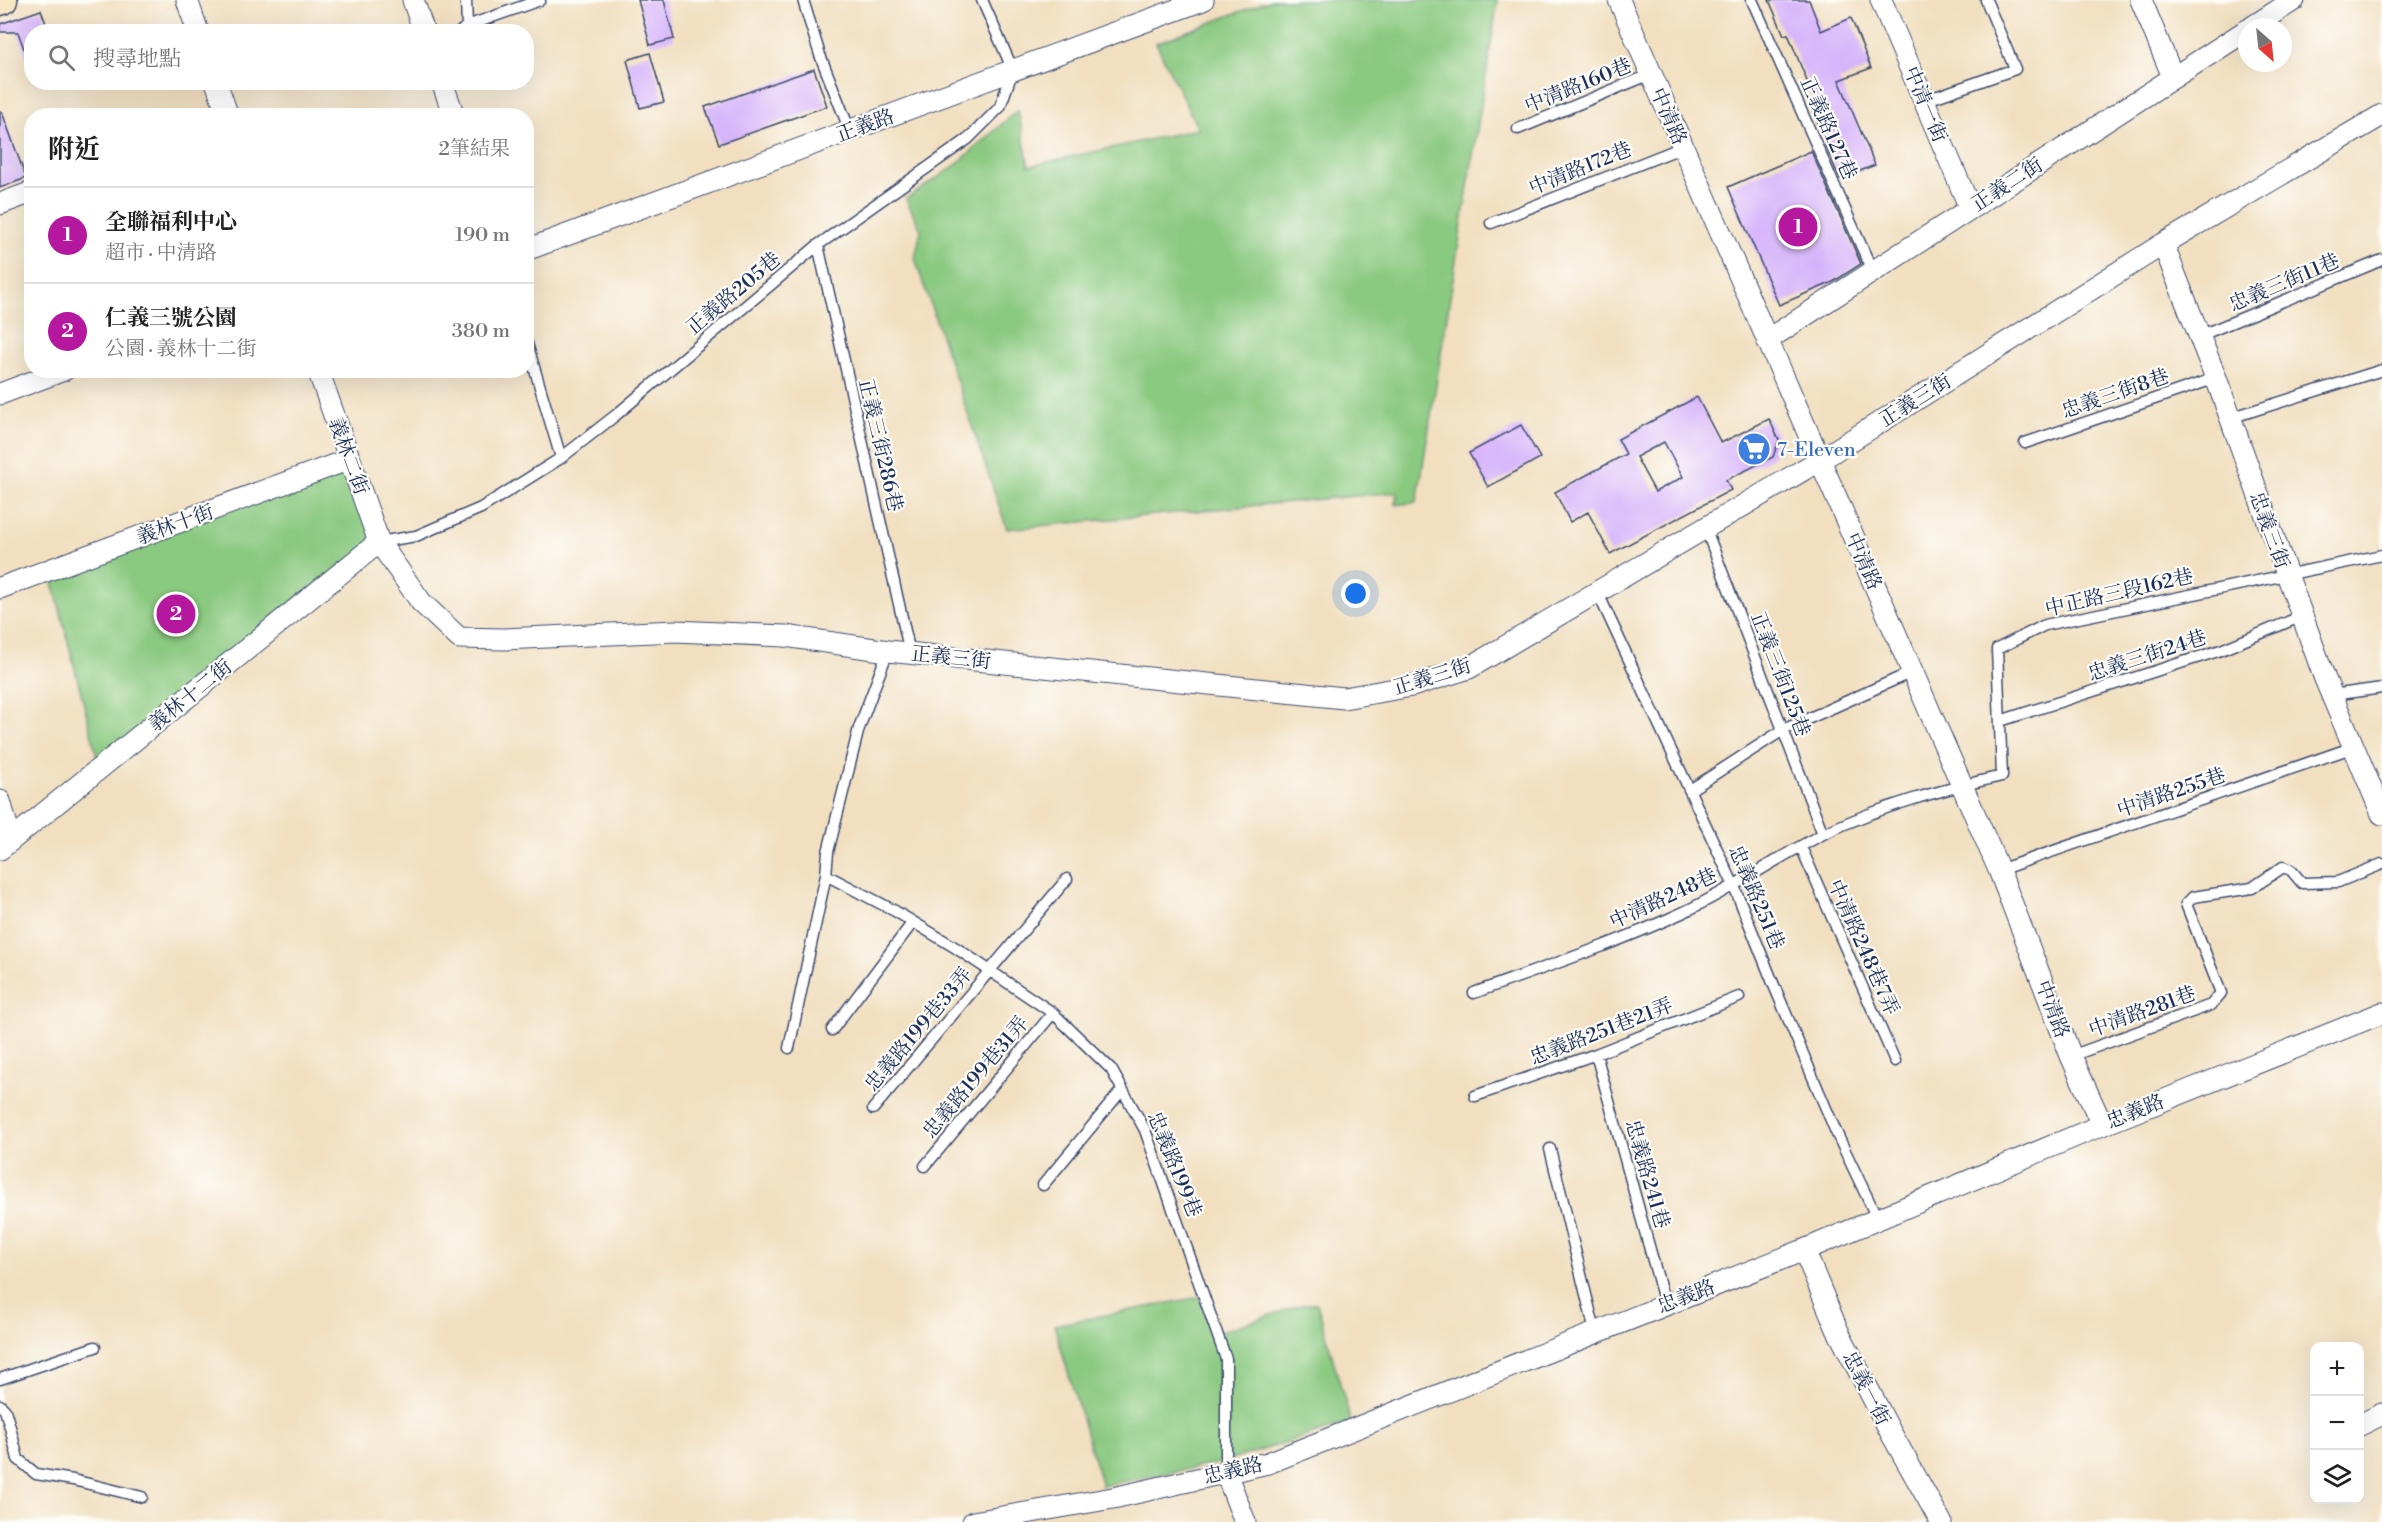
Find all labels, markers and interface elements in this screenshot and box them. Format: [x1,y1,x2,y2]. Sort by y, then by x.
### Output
north arrow [2238,18,2292,72]
search box [24,24,534,90]
icon: search [45,41,78,74]
text: 搜尋地點 [93,46,181,73]
street label: 中清路160巷 [1521,54,1636,119]
street label: 中清一街 [1897,63,1952,146]
street label: 正義路127巷 [1794,73,1862,184]
street label: 中清路 [1644,84,1691,149]
street label: 正義路 [833,104,898,148]
text: 附近 [48,134,100,166]
text: 2筆結果 [439,137,510,162]
street label: 中清路172巷 [1525,137,1636,201]
street label: 正義二街 [1967,153,2048,218]
pin: 1 [1778,204,1818,250]
text: 全聯福利中心 [105,209,237,236]
text: 1 [63,223,72,248]
text: 190 m [455,223,510,248]
text: 超市 · 中清路 [105,241,217,266]
street label: 正義路205巷 [682,247,786,341]
street label: 忠義三街11巷 [2225,249,2344,318]
text: 仁義三號公園 [105,305,237,332]
text: 2 [61,319,74,344]
text: 380 m [452,319,510,344]
text: 公園 · 義林十二街 [105,337,257,362]
street label: 忠義三街8巷 [2058,364,2173,425]
street label: 正義三街 [1875,369,1956,433]
street label: 正義三街286巷 [852,376,907,514]
street label: 義林二街 [322,415,373,498]
supermarket icon: 7-Eleven [1736,431,1772,467]
place label: 7-Eleven [1777,438,1856,463]
street label: 忠義三街 [2243,489,2294,572]
street label: 義林十街 [134,500,217,551]
street label: 中清路 [1839,529,1886,594]
street label: 中正路三段162巷 [2043,564,2196,623]
your location [1341,579,1370,608]
pin: 2 [156,592,195,636]
street label: 正義三街125巷 [1744,609,1815,740]
street label: 忠義三街24巷 [2085,625,2210,687]
street label: 正義三街 [910,642,992,675]
street label: 正義三街 [1391,654,1474,701]
street label: 義林十二街 [144,655,238,737]
street label: 中清路255巷 [2114,763,2229,824]
street label: 忠義路251巷 [1722,842,1789,954]
street label: 中清路248巷 [1606,864,1721,935]
street label: 中清路248巷7弄 [1822,876,1904,1019]
street label: 忠義路199巷33弄 [860,963,978,1097]
street label: 中清路 [2029,977,2074,1042]
street label: 中清路281巷 [2086,982,2199,1043]
street label: 忠義路251巷21弄 [1526,994,1677,1071]
street label: 忠義路199巷31弄 [918,1012,1034,1144]
street label: 忠義路 [2103,1090,2168,1135]
street label: 忠義路199巷 [1141,1108,1206,1221]
street label: 忠義路241巷 [1619,1117,1674,1232]
street label: 忠義路 [1654,1275,1719,1320]
map controls [2310,1342,2364,1504]
button: + [2310,1342,2364,1396]
street label: 忠義一街 [1836,1347,1895,1430]
button: − [2310,1396,2364,1450]
button: layers [2310,1450,2364,1504]
street label: 忠義路 [1201,1453,1265,1490]

